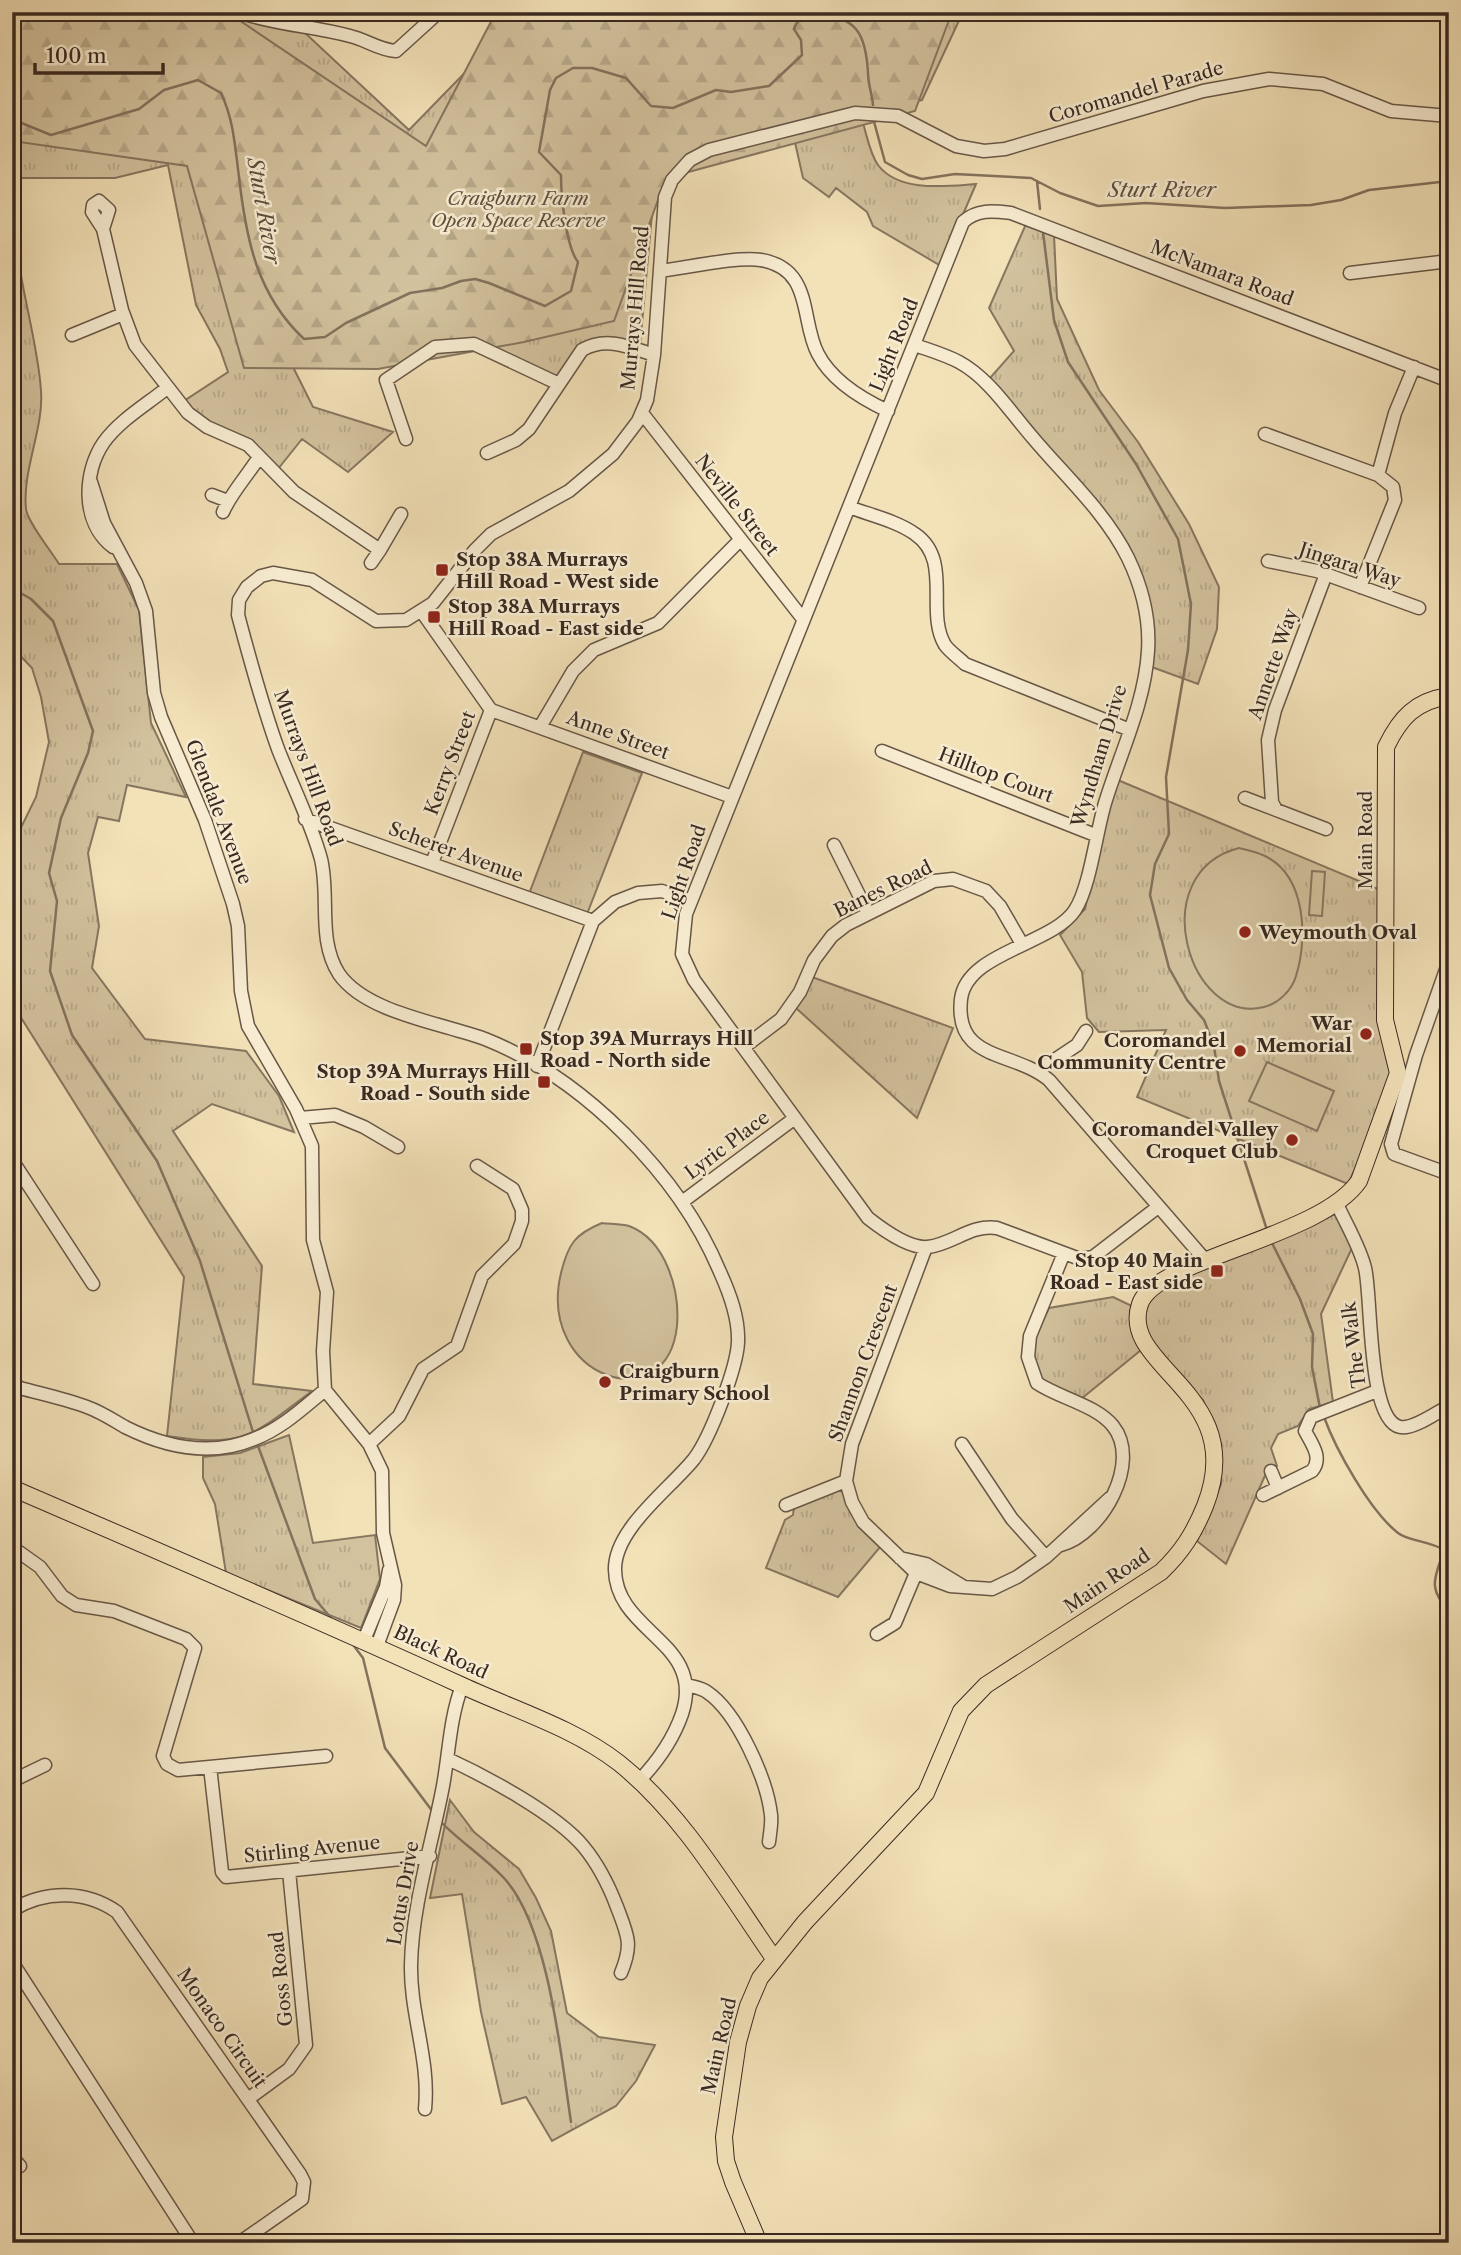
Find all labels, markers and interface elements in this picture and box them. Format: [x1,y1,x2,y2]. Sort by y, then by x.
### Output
scale bar [35,32,163,76]
text: 100 m [46,43,107,68]
street label: Coromandel Parade [1046,56,1226,128]
water label: Sturt River [242,154,286,268]
water label: Sturt River [1106,177,1217,202]
park label: Craigburn Farm Open Space Reserve [431,187,606,232]
street label: Murrays Hill Road [616,224,654,391]
street label: McNamara Road [1147,235,1297,311]
street label: Light Road [865,294,923,395]
street label: Neville Street [690,450,784,561]
street label: Jingara Way [1293,537,1404,592]
place label: Stop 38A Murrays Hill Road - West side [456,548,659,593]
marker: Stop 38A Murrays Hill Road - West side [434,562,450,578]
place label: Stop 38A Murrays Hill Road - East side [448,595,644,640]
street label: Annette Way [1243,605,1303,724]
marker: Stop 38A Murrays Hill Road - East side [426,609,442,625]
street label: Wyndham Drive [1066,682,1132,831]
street label: Murrays Hill Road [269,687,347,850]
street label: Anne Street [563,705,673,764]
street label: Kerry Street [420,707,481,818]
street label: Glendale Avenue [181,736,257,888]
street label: Hilltop Court [935,743,1057,808]
street label: Main Road [1354,790,1377,889]
street label: Scherer Avenue [385,817,527,887]
street label: Light Road [657,821,711,923]
street label: Banes Road [830,855,936,923]
place label: Weymouth Oval [1258,921,1417,944]
marker: Weymouth Oval [1237,924,1253,940]
place label: War Memorial [1256,1012,1353,1057]
marker: War Memorial [1358,1026,1374,1042]
place label: Stop 39A Murrays Hill Road - North side [540,1027,754,1072]
place label: Coromandel Community Centre [1037,1029,1226,1074]
marker: Stop 39A Murrays Hill Road - North side [518,1041,534,1057]
marker: Coromandel Community Centre [1232,1043,1248,1059]
place label: Stop 39A Murrays Hill Road - South side [317,1060,530,1105]
marker: Stop 39A Murrays Hill Road - South side [536,1074,552,1090]
street label: Lyric Place [680,1106,774,1184]
place label: Coromandel Valley Croquet Club [1092,1118,1279,1163]
marker: Coromandel Valley Croquet Club [1284,1132,1300,1148]
place label: Stop 40 Main Road - East side [1049,1249,1203,1294]
marker: Stop 40 Main Road - East side [1209,1263,1225,1279]
street label: Shannon Crescent [824,1281,902,1445]
street label: The Walk [1337,1299,1371,1390]
place label: Craigburn Primary School [619,1360,770,1405]
marker: Craigburn Primary School [597,1374,613,1390]
street label: Main Road [1060,1544,1155,1618]
street label: Black Road [390,1620,492,1684]
street label: Stirling Avenue [243,1830,381,1868]
street label: Lotus Drive [383,1839,423,1947]
street label: Goss Road [265,1930,297,2028]
street label: Monaco Circuit [172,1964,272,2093]
street label: Main Road [697,1995,741,2097]

